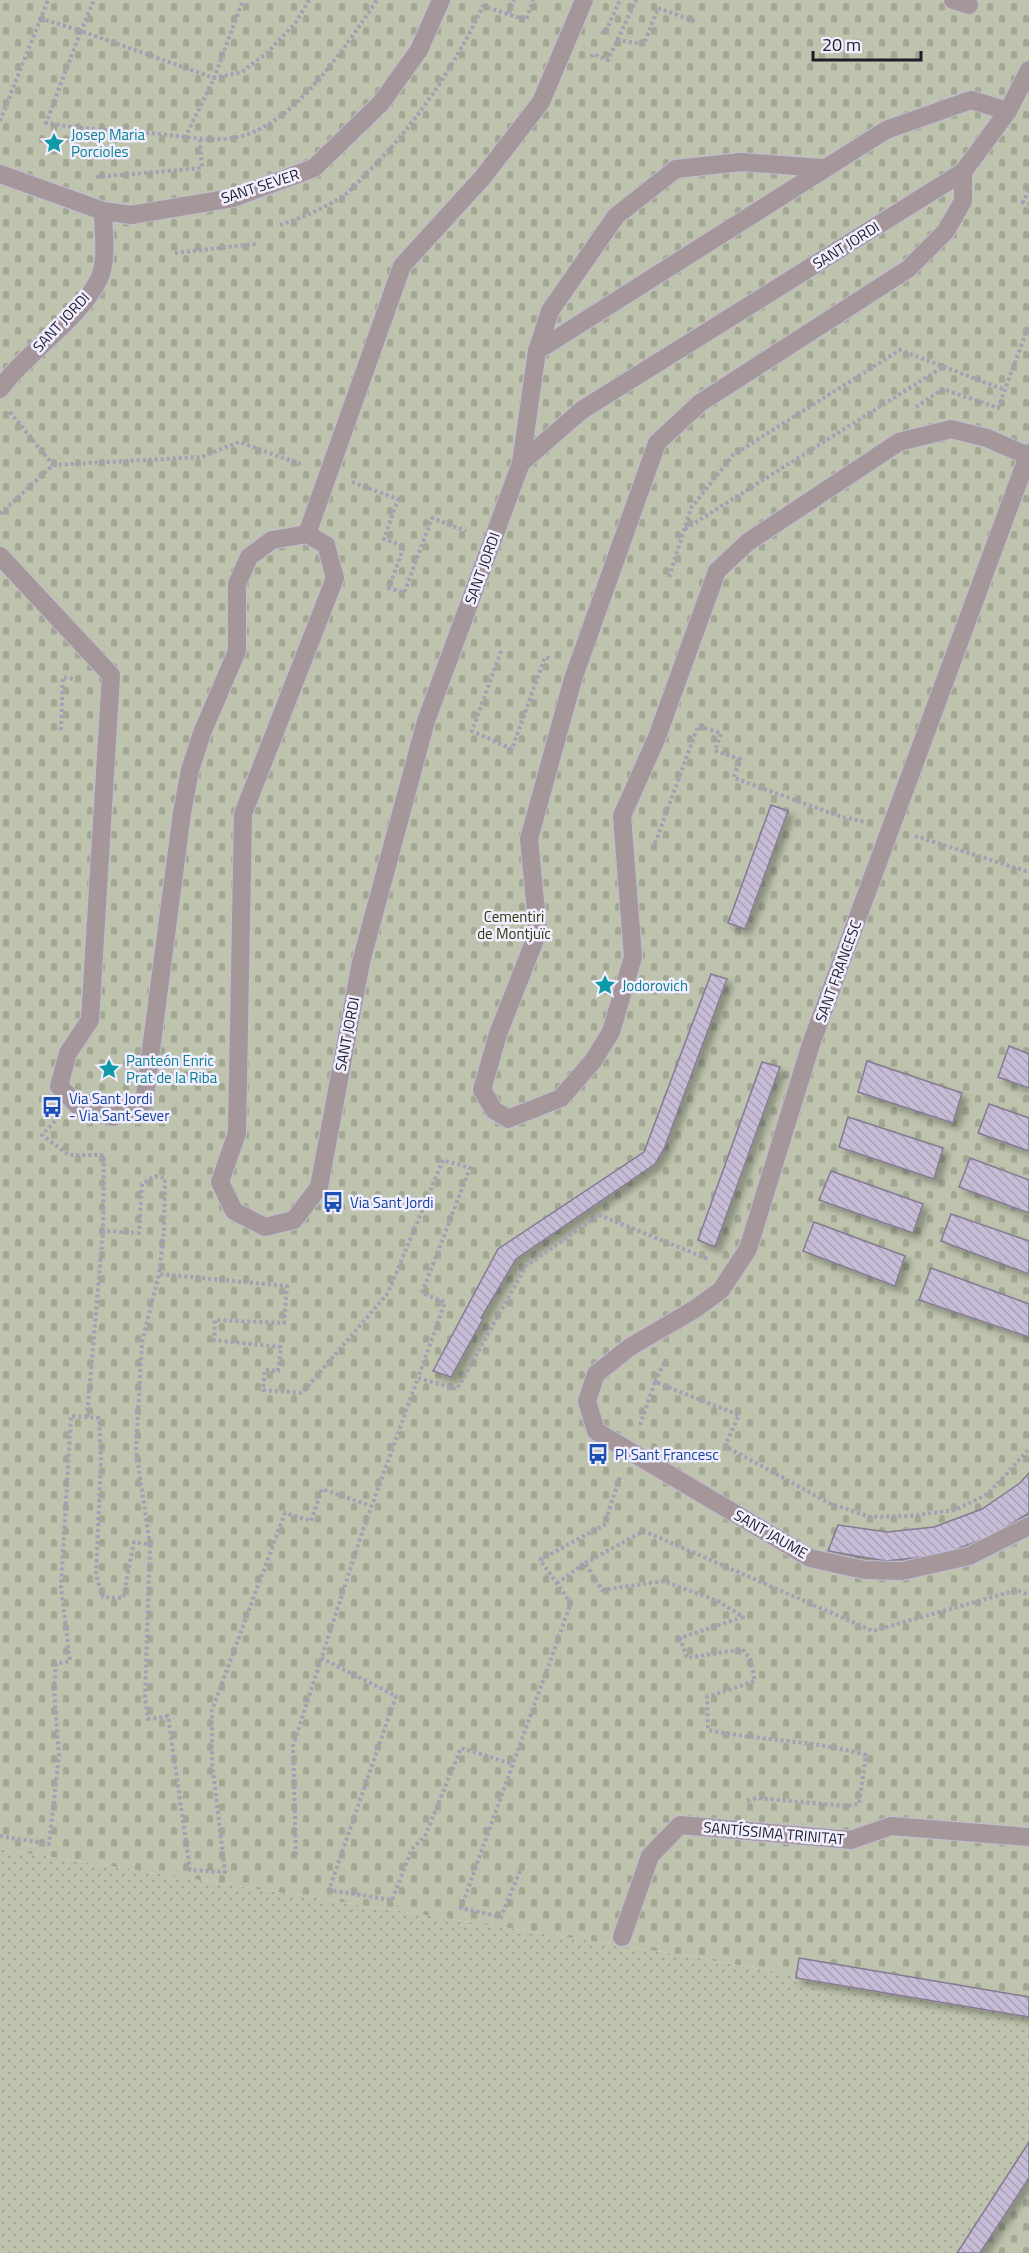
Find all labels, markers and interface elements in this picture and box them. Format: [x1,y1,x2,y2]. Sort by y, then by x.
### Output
scale bar [813,24,921,62]
text: 20 m [822,31,861,58]
place label: Josep Maria Porcioles [71,123,146,163]
place icon: Josep Maria Porcioles [42,131,66,155]
street label: SANT SEVER [218,163,302,209]
street label: SANT JORDI [808,215,884,275]
street label: SANT JORDI [27,287,95,357]
street label: SANT JORDI [458,529,506,607]
park label: Cementiri de Montjuïc [477,905,551,945]
street label: SANT FRANCESC [809,917,867,1025]
place icon: Jodorovich [593,973,617,997]
place label: Jodorovich [622,974,688,997]
street label: SANT JORDI [329,995,365,1073]
place label: Panteón Enric Prat de la Riba [126,1049,218,1089]
place icon: Panteón Enric Prat de la Riba [97,1057,121,1081]
place label: Via Sant Jordi - Via Sant Sever [69,1087,169,1127]
bus stop icon: Via Sant Jordi - Via Sant Sever [40,1095,64,1119]
bus stop icon: Via Sant Jordi [321,1190,345,1214]
place label: Via Sant Jordi [350,1191,433,1214]
bus stop icon: Pl Sant Francesc [586,1442,610,1466]
place label: Pl Sant Francesc [615,1443,719,1466]
street label: SANT JAUME [730,1504,812,1564]
street label: SANTÍSSIMA TRINITAT [703,1815,846,1851]

